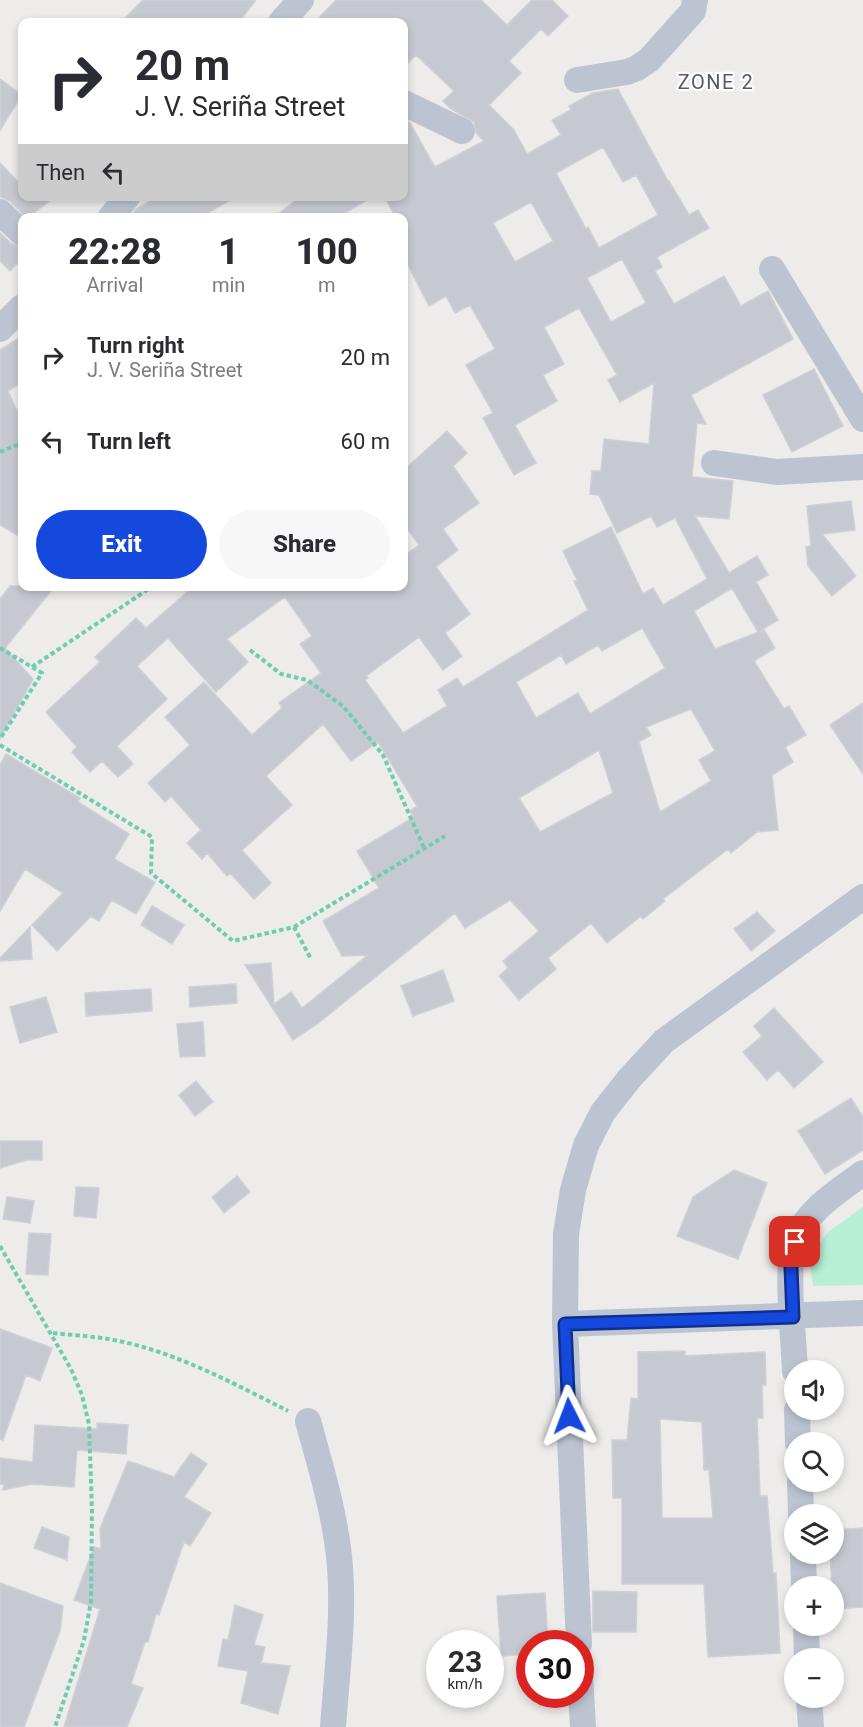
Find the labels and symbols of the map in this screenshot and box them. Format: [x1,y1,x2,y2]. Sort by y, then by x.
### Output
district label: ZONE 2 [678,70,754,94]
pin [769,1216,820,1267]
position arrow [537,1384,601,1448]
speed limit sign: 30 [516,1630,594,1708]

